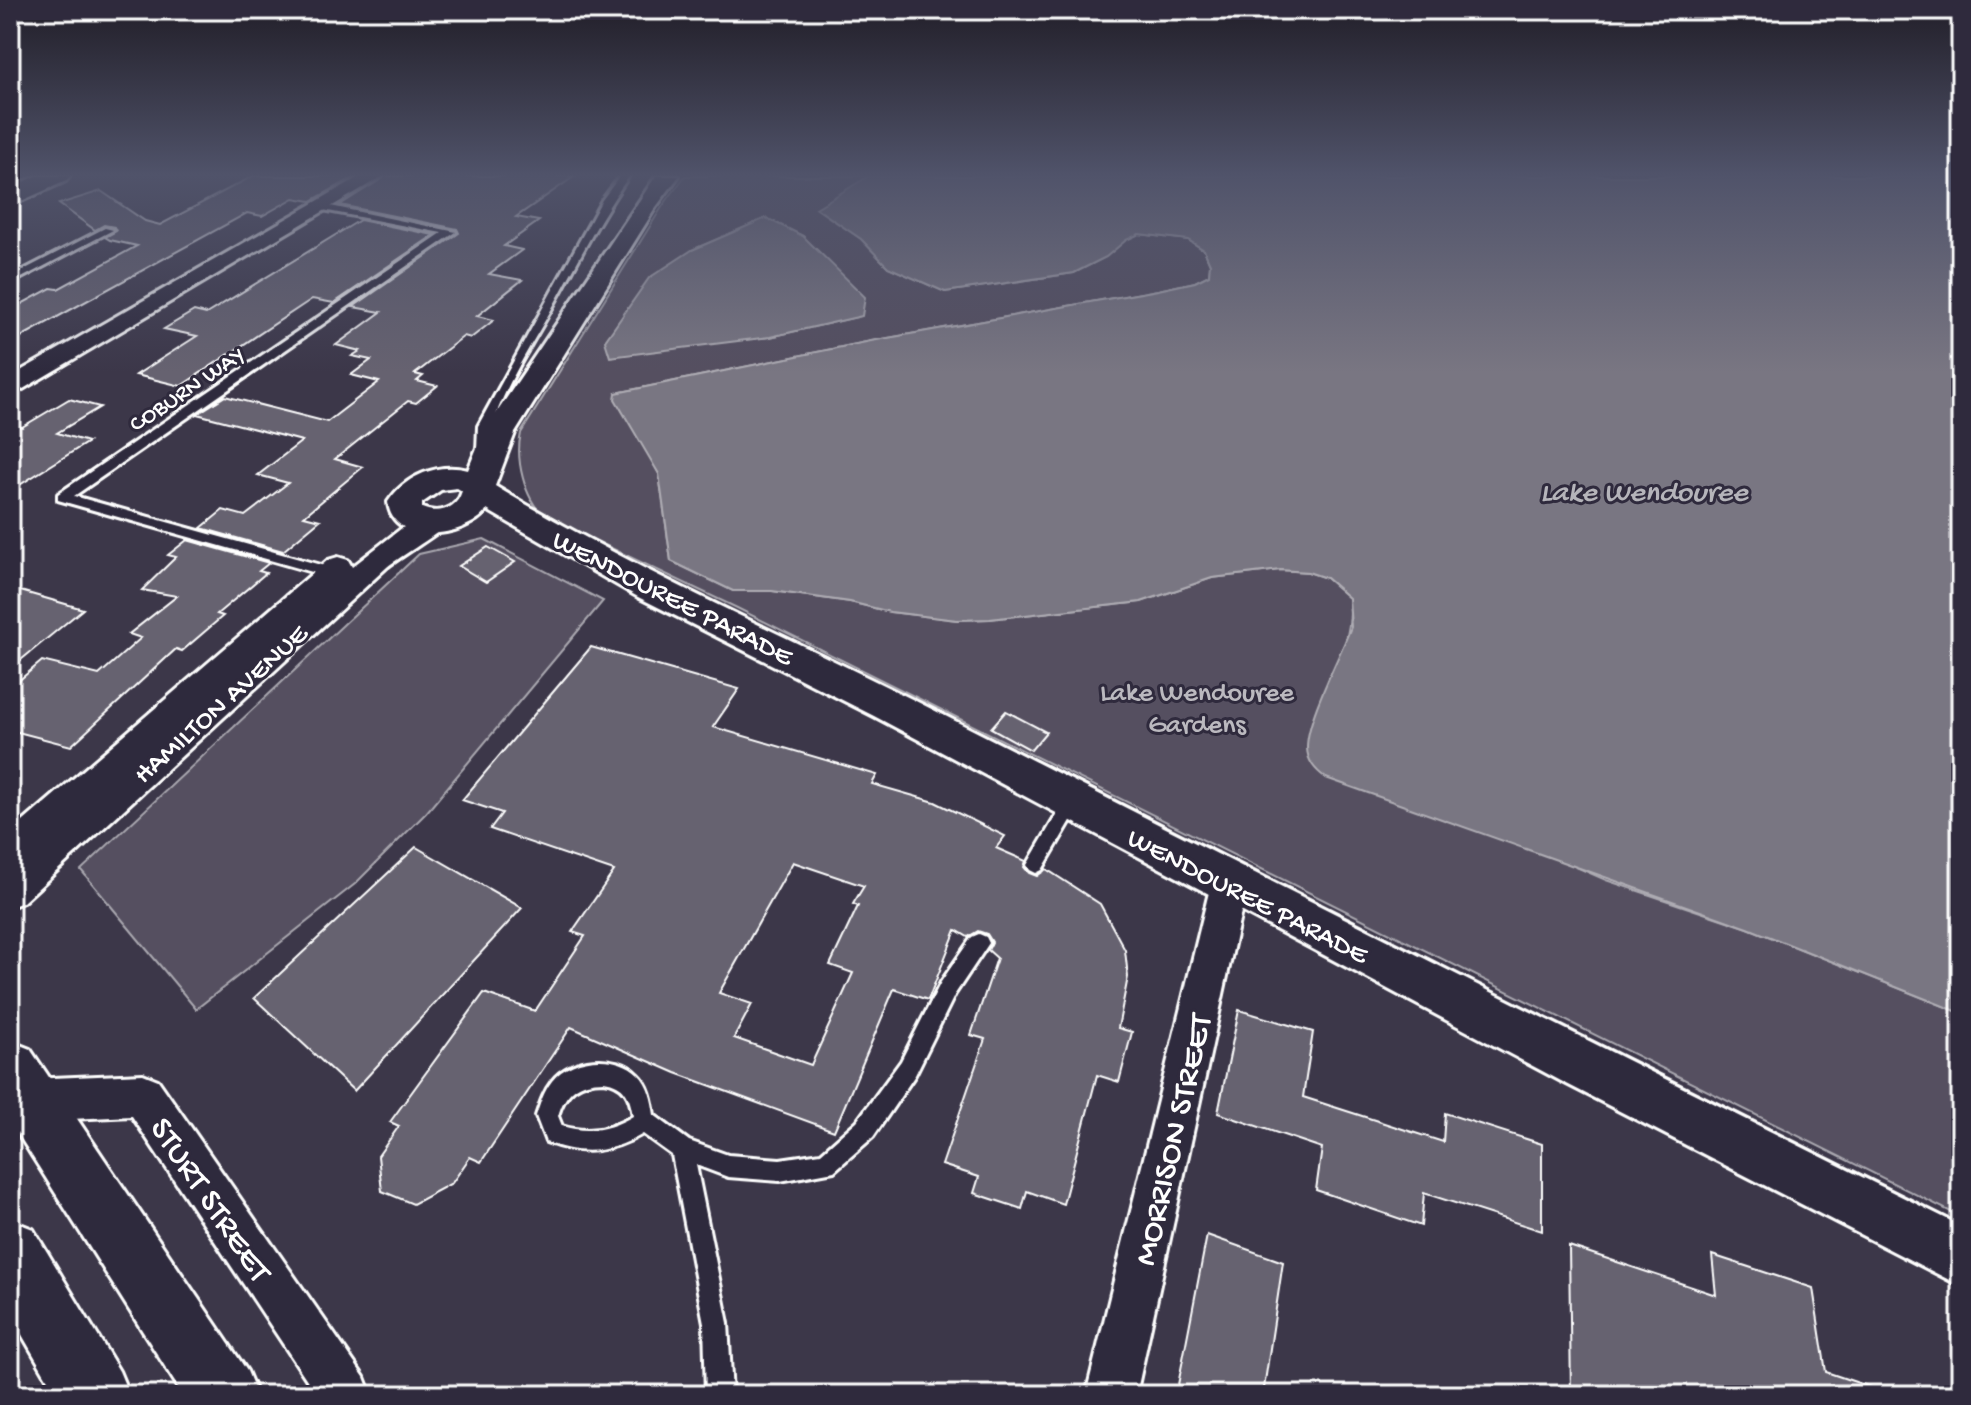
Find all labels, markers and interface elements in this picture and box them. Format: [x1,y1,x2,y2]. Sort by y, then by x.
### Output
street label: COBURN WAY [125,342,251,440]
water label: Lake Wendouree [1540,477,1749,512]
street label: WENDOUREE PARADE [546,525,799,676]
street label: HAMILTON AVENUE [128,617,317,792]
park label: Lake Wendouree Gardens [1100,678,1294,743]
street label: WENDOUREE PARADE [1121,823,1374,974]
street label: MORRISON STREET [1128,1009,1225,1270]
street label: STURT STREET [138,1112,279,1293]

